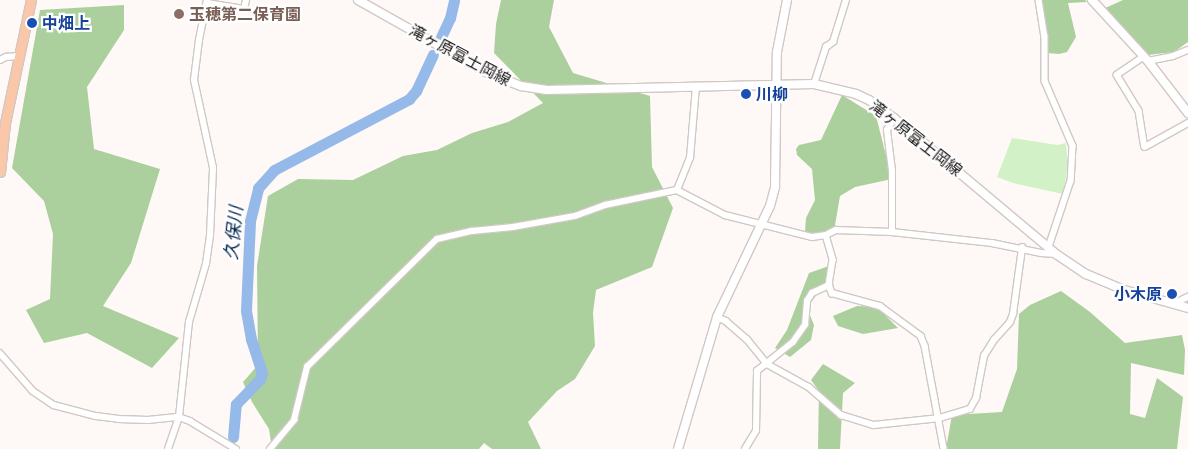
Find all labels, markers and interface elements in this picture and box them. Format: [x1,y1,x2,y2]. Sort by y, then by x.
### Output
place label: 玉穂第二保育園 [189,4,301,24]
marker: 玉穂第二保育園 [173,8,185,20]
place label: 中畑上 [42,13,90,33]
marker: 中畑上 [26,17,38,29]
street label: 滝ヶ原富士岡線 [406,20,514,90]
place label: 川柳 [756,84,788,104]
marker: 川柳 [740,88,752,100]
street label: 滝ヶ原富士岡線 [866,96,966,180]
water label: 久保川 [220,205,248,261]
place label: 小木原 [1114,284,1162,304]
marker: 小木原 [1166,288,1178,300]

